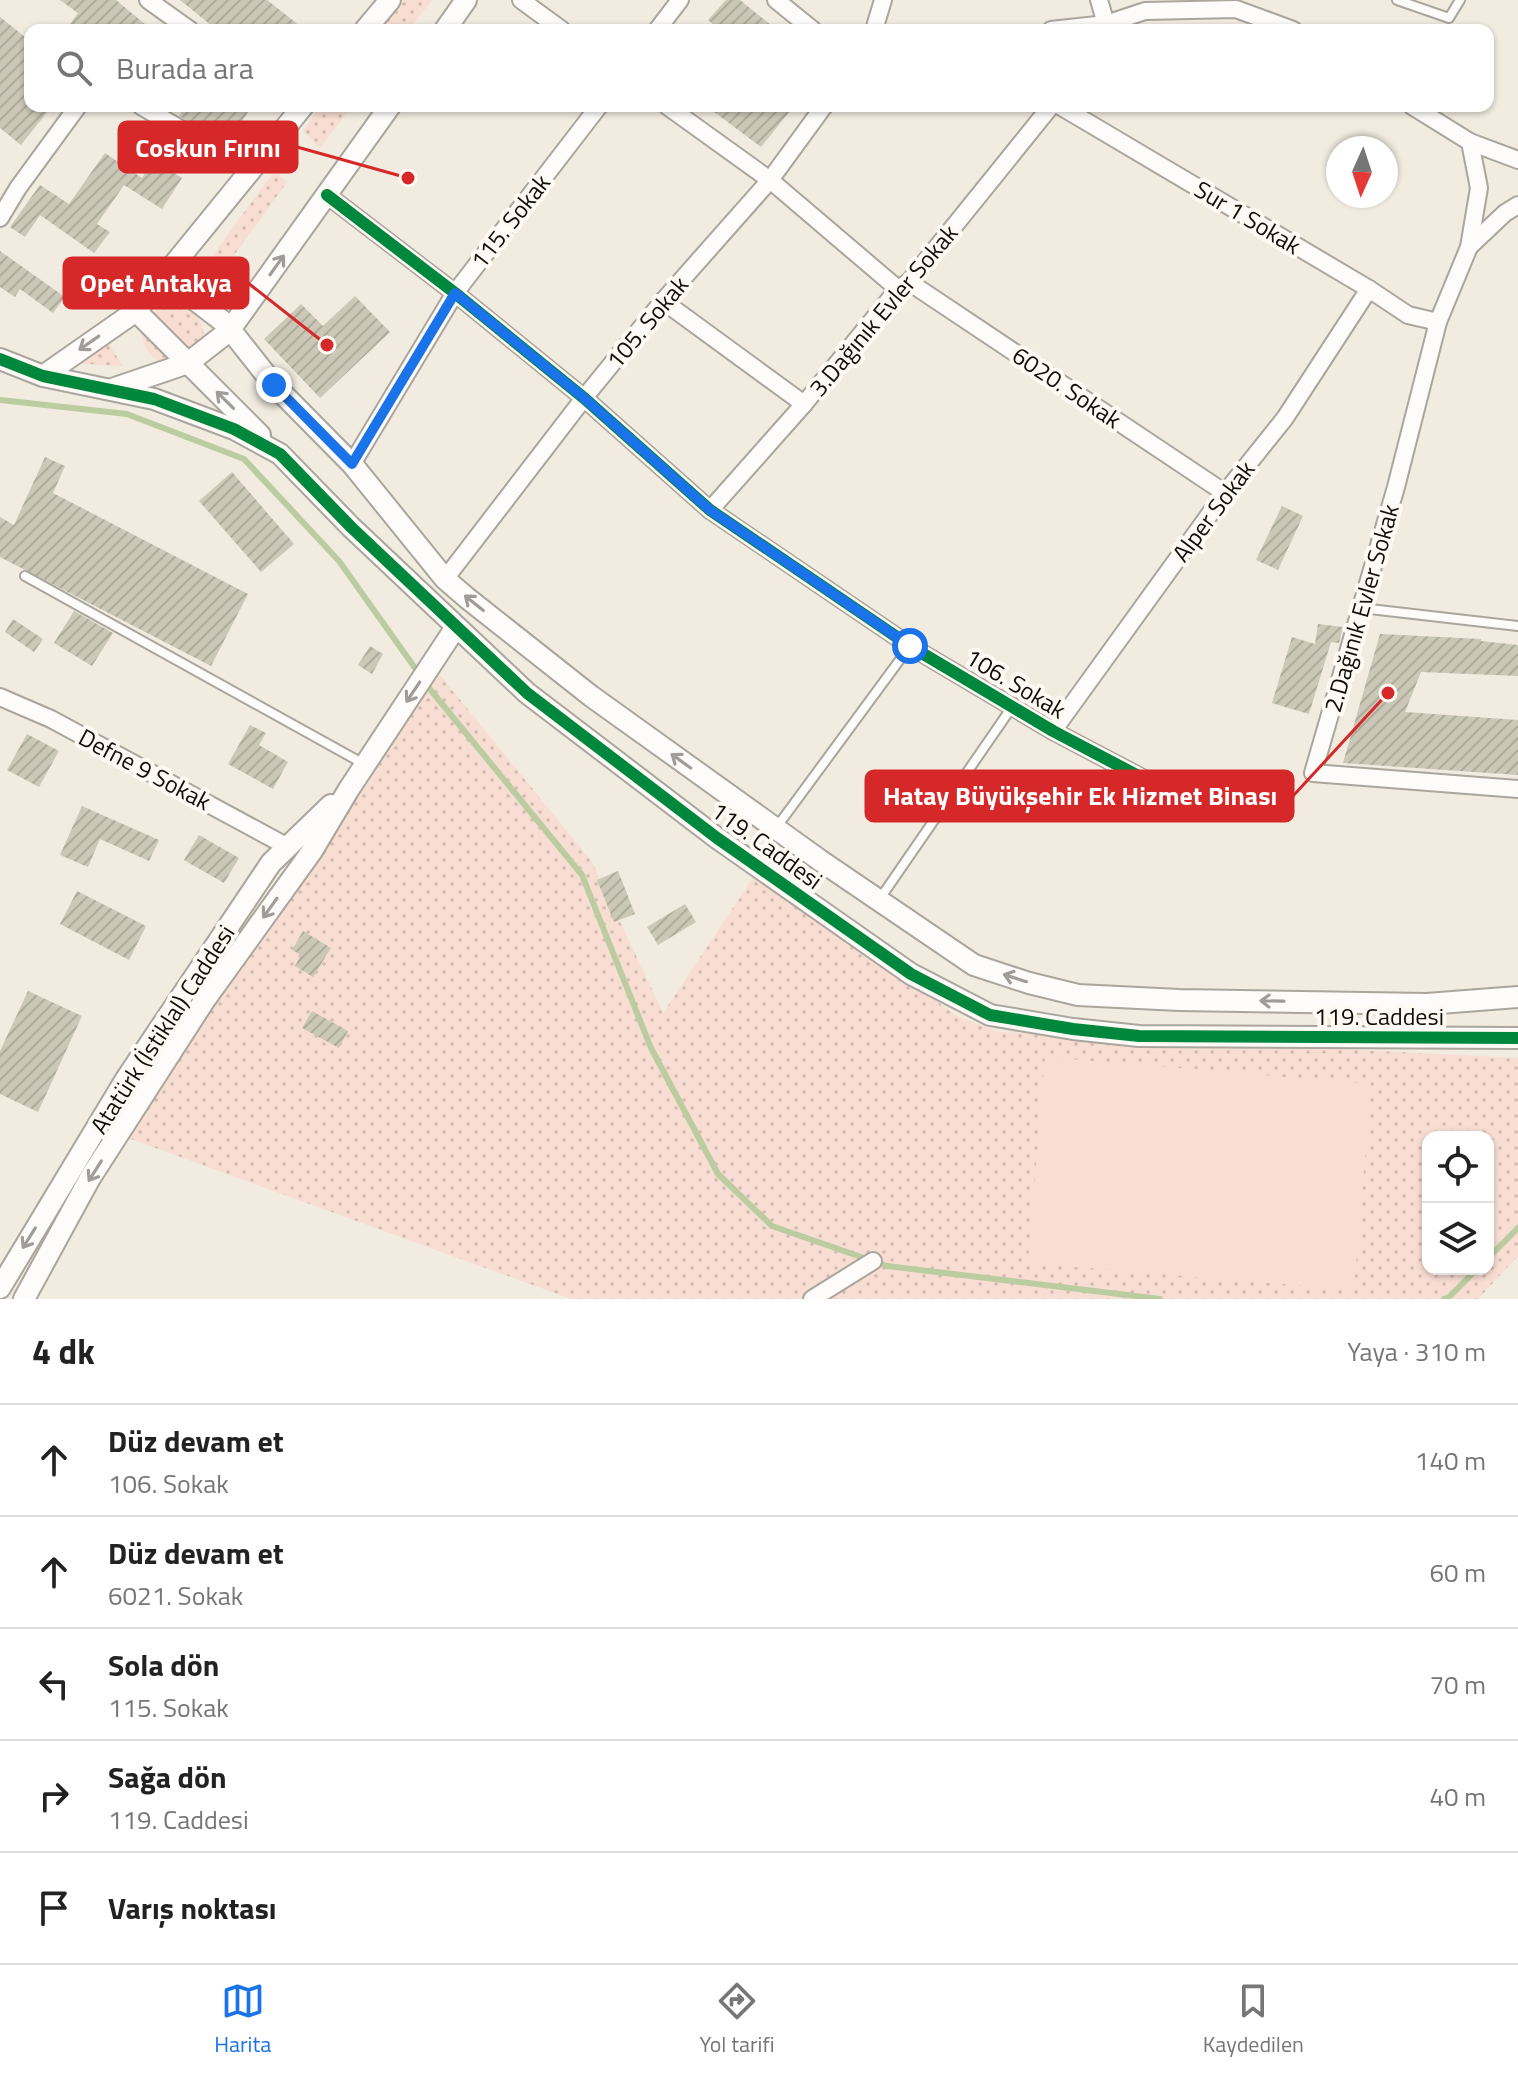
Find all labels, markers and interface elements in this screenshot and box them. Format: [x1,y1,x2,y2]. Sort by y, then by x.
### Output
search box [24,24,1494,112]
text: Burada ara [116,45,254,91]
icon: search [52,46,96,90]
callout: Coskun Fırını [119,122,297,172]
text: Coskun Fırını [135,128,281,167]
north arrow [1326,136,1398,208]
street label: 115. Sokak [462,166,559,276]
street label: Sur 1 Sokak [1188,171,1309,263]
street label: 3.Dağınık Evler Sokak [800,216,966,404]
one-way arrow [268,254,285,276]
callout: Opet Antakya [64,258,248,308]
text: Opet Antakya [80,263,232,302]
street label: 105. Sokak [597,267,697,376]
one-way arrow [79,335,101,351]
street label: 6020. Sokak [1005,337,1129,437]
route end [256,367,292,403]
one-way arrow [215,390,234,410]
street label: Alper Sokak [1163,452,1263,569]
street label: 2.Dağınık Evler Sokak [1314,499,1408,716]
one-way arrow [464,595,485,612]
route start [892,628,928,664]
street label: 106. Sokak [959,639,1073,727]
one-way arrow [405,680,422,702]
street label: Defne 9 Sokak [72,719,218,819]
one-way arrow [670,752,692,769]
callout: Hatay Büyükşehir Ek Hizmet Binası [866,771,1293,821]
text: Hatay Büyükşehir Ek Hizmet Binası [883,776,1277,815]
street label: 119. Caddesi [704,792,830,898]
one-way arrow [262,897,278,919]
street label: Atatürk (İstiklal) Caddesi [81,917,243,1141]
one-way arrow [1002,970,1028,985]
one-way arrow [1259,994,1286,1009]
street label: 119. Caddesi [1314,998,1444,1034]
map controls [1422,1131,1494,1275]
button: locate [1422,1131,1494,1203]
one-way arrow [86,1159,102,1182]
button: layers [1422,1203,1494,1275]
one-way arrow [20,1226,36,1249]
text: 4 dk [32,1325,95,1377]
text: Yaya · 310 m [1347,1332,1486,1371]
text: Düz devam et [108,1418,284,1464]
icon: ahead [32,1438,76,1482]
text: 140 m [1415,1441,1486,1480]
text: 106. Sokak [108,1464,229,1503]
text: Düz devam et [108,1530,284,1576]
icon: ahead [32,1550,76,1594]
text: 60 m [1429,1553,1486,1592]
text: 6021. Sokak [108,1576,243,1615]
text: Sola dön [108,1642,219,1688]
icon: left [32,1662,76,1706]
text: 70 m [1429,1665,1486,1704]
text: 115. Sokak [108,1688,229,1727]
text: Sağa dön [108,1754,227,1800]
icon: right [32,1774,76,1818]
text: 40 m [1429,1777,1486,1816]
text: 119. Caddesi [108,1800,249,1839]
text: Varış noktası [108,1885,277,1931]
icon: arrive [32,1886,76,1930]
tab: Harita [214,1979,271,2061]
tab: Yol tarifi [699,1979,775,2061]
tab: Kaydedilen [1203,1979,1304,2061]

